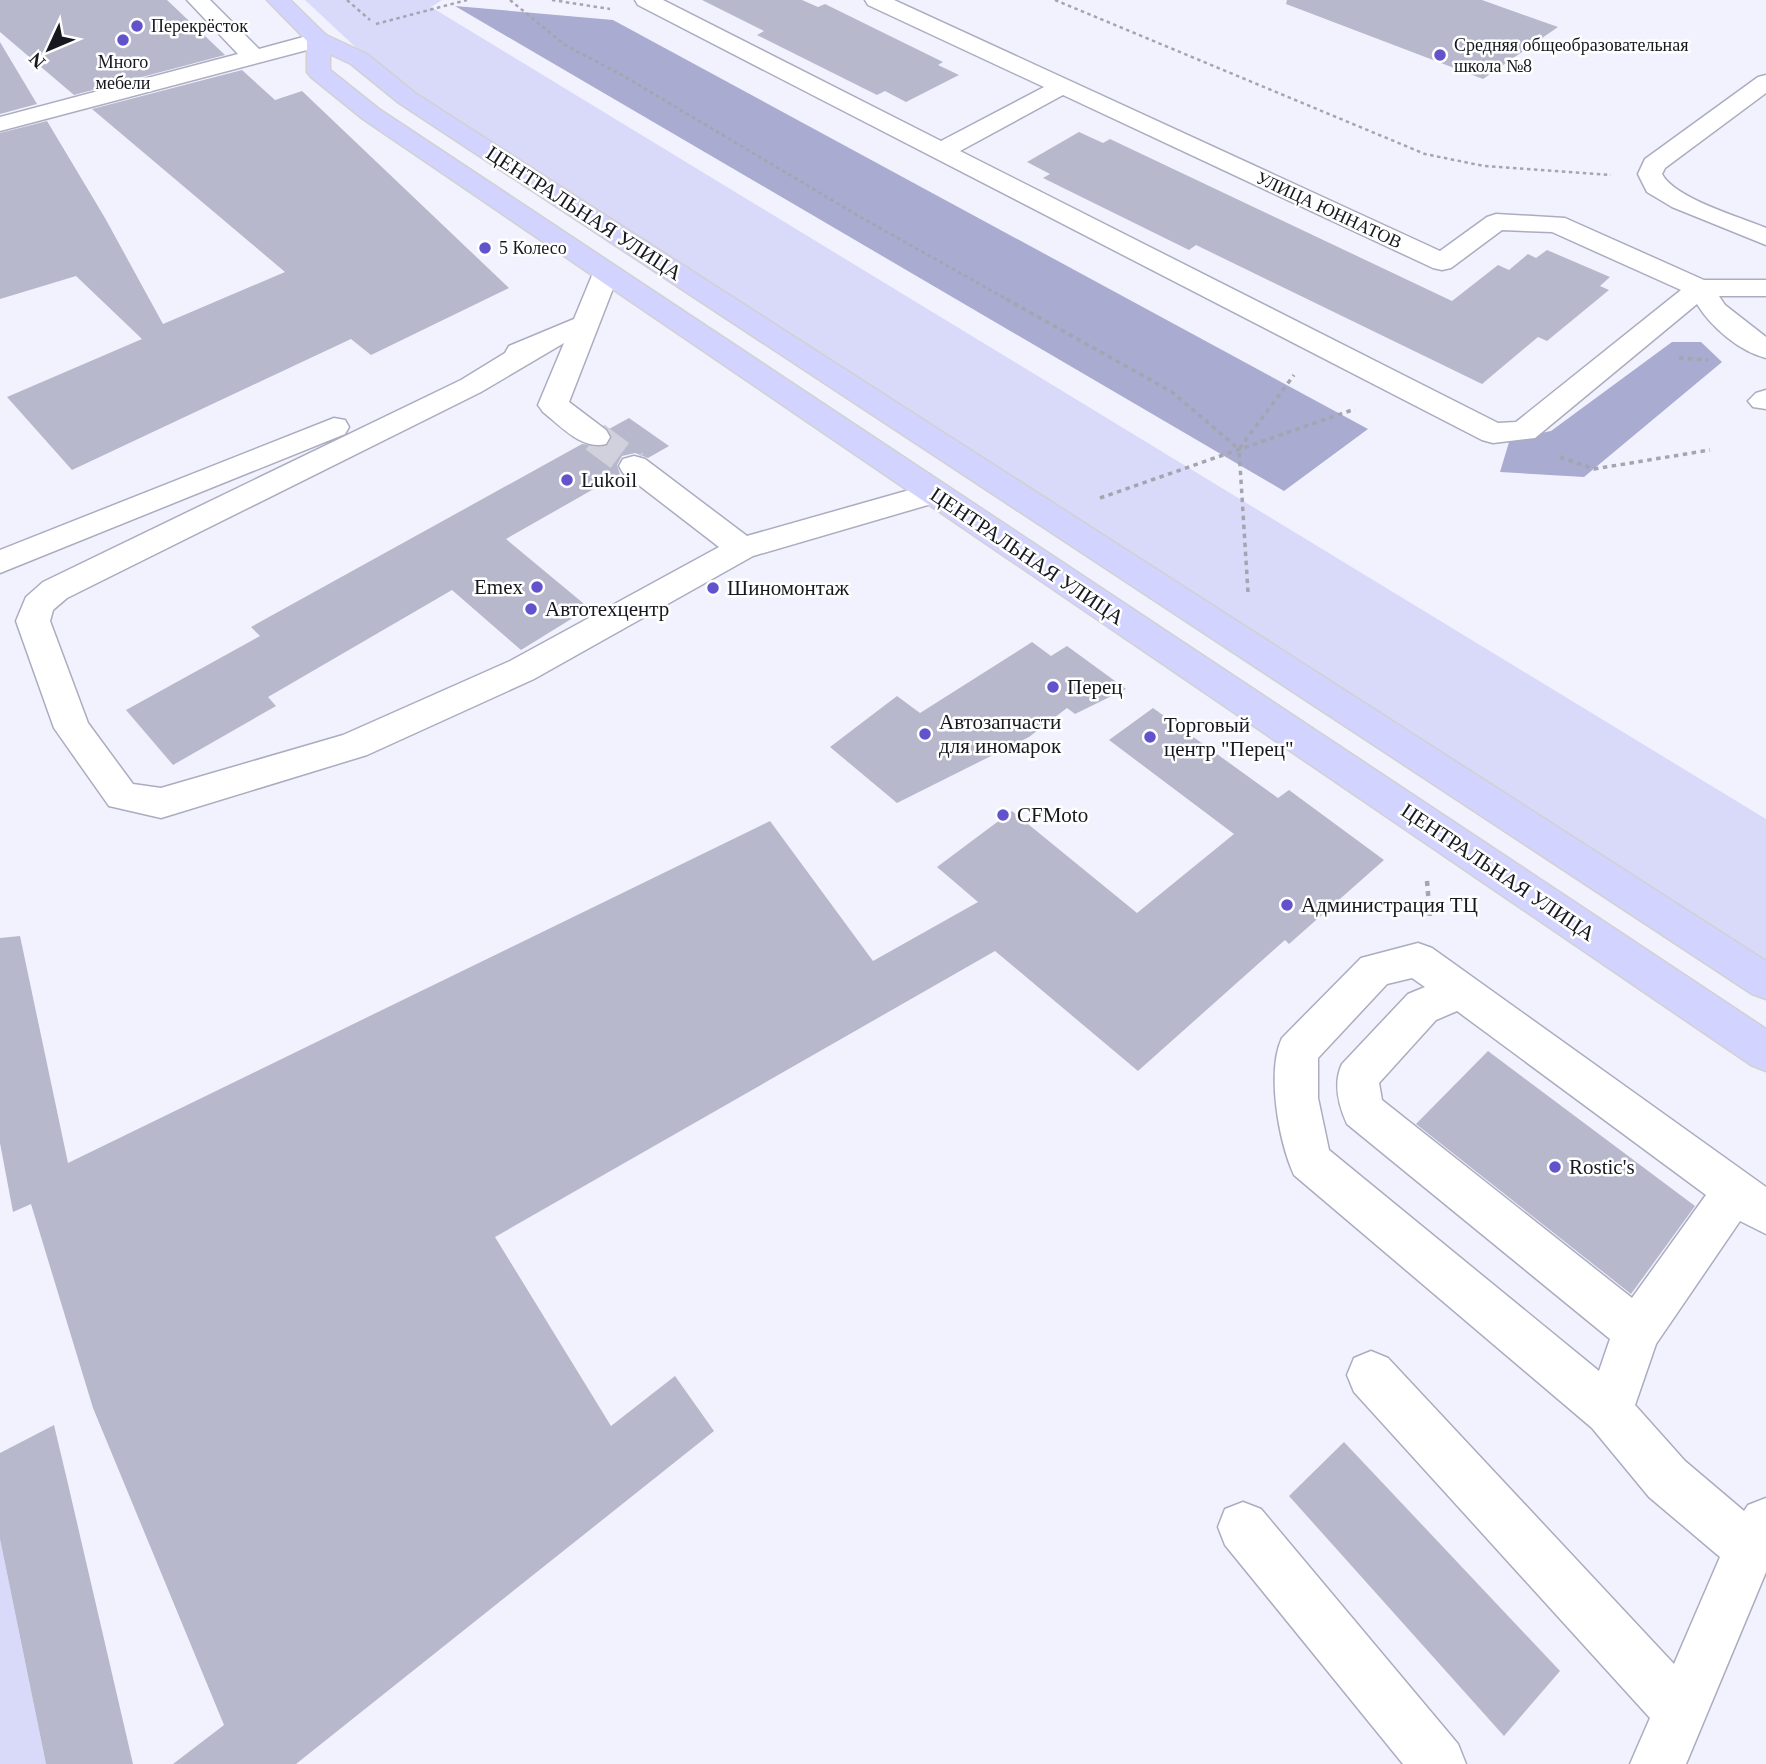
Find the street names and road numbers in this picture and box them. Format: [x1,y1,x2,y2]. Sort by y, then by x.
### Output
street label: ЦЕНТРАЛЬНАЯ УЛИЦА [482,141,687,286]
street label: УЛИЦА ЮННАТОВ [1253,168,1405,252]
street label: ЦЕНТРАЛЬНАЯ УЛИЦА [926,482,1129,630]
street label: ЦЕНТРАЛЬНАЯ УЛИЦА [1397,798,1600,946]

